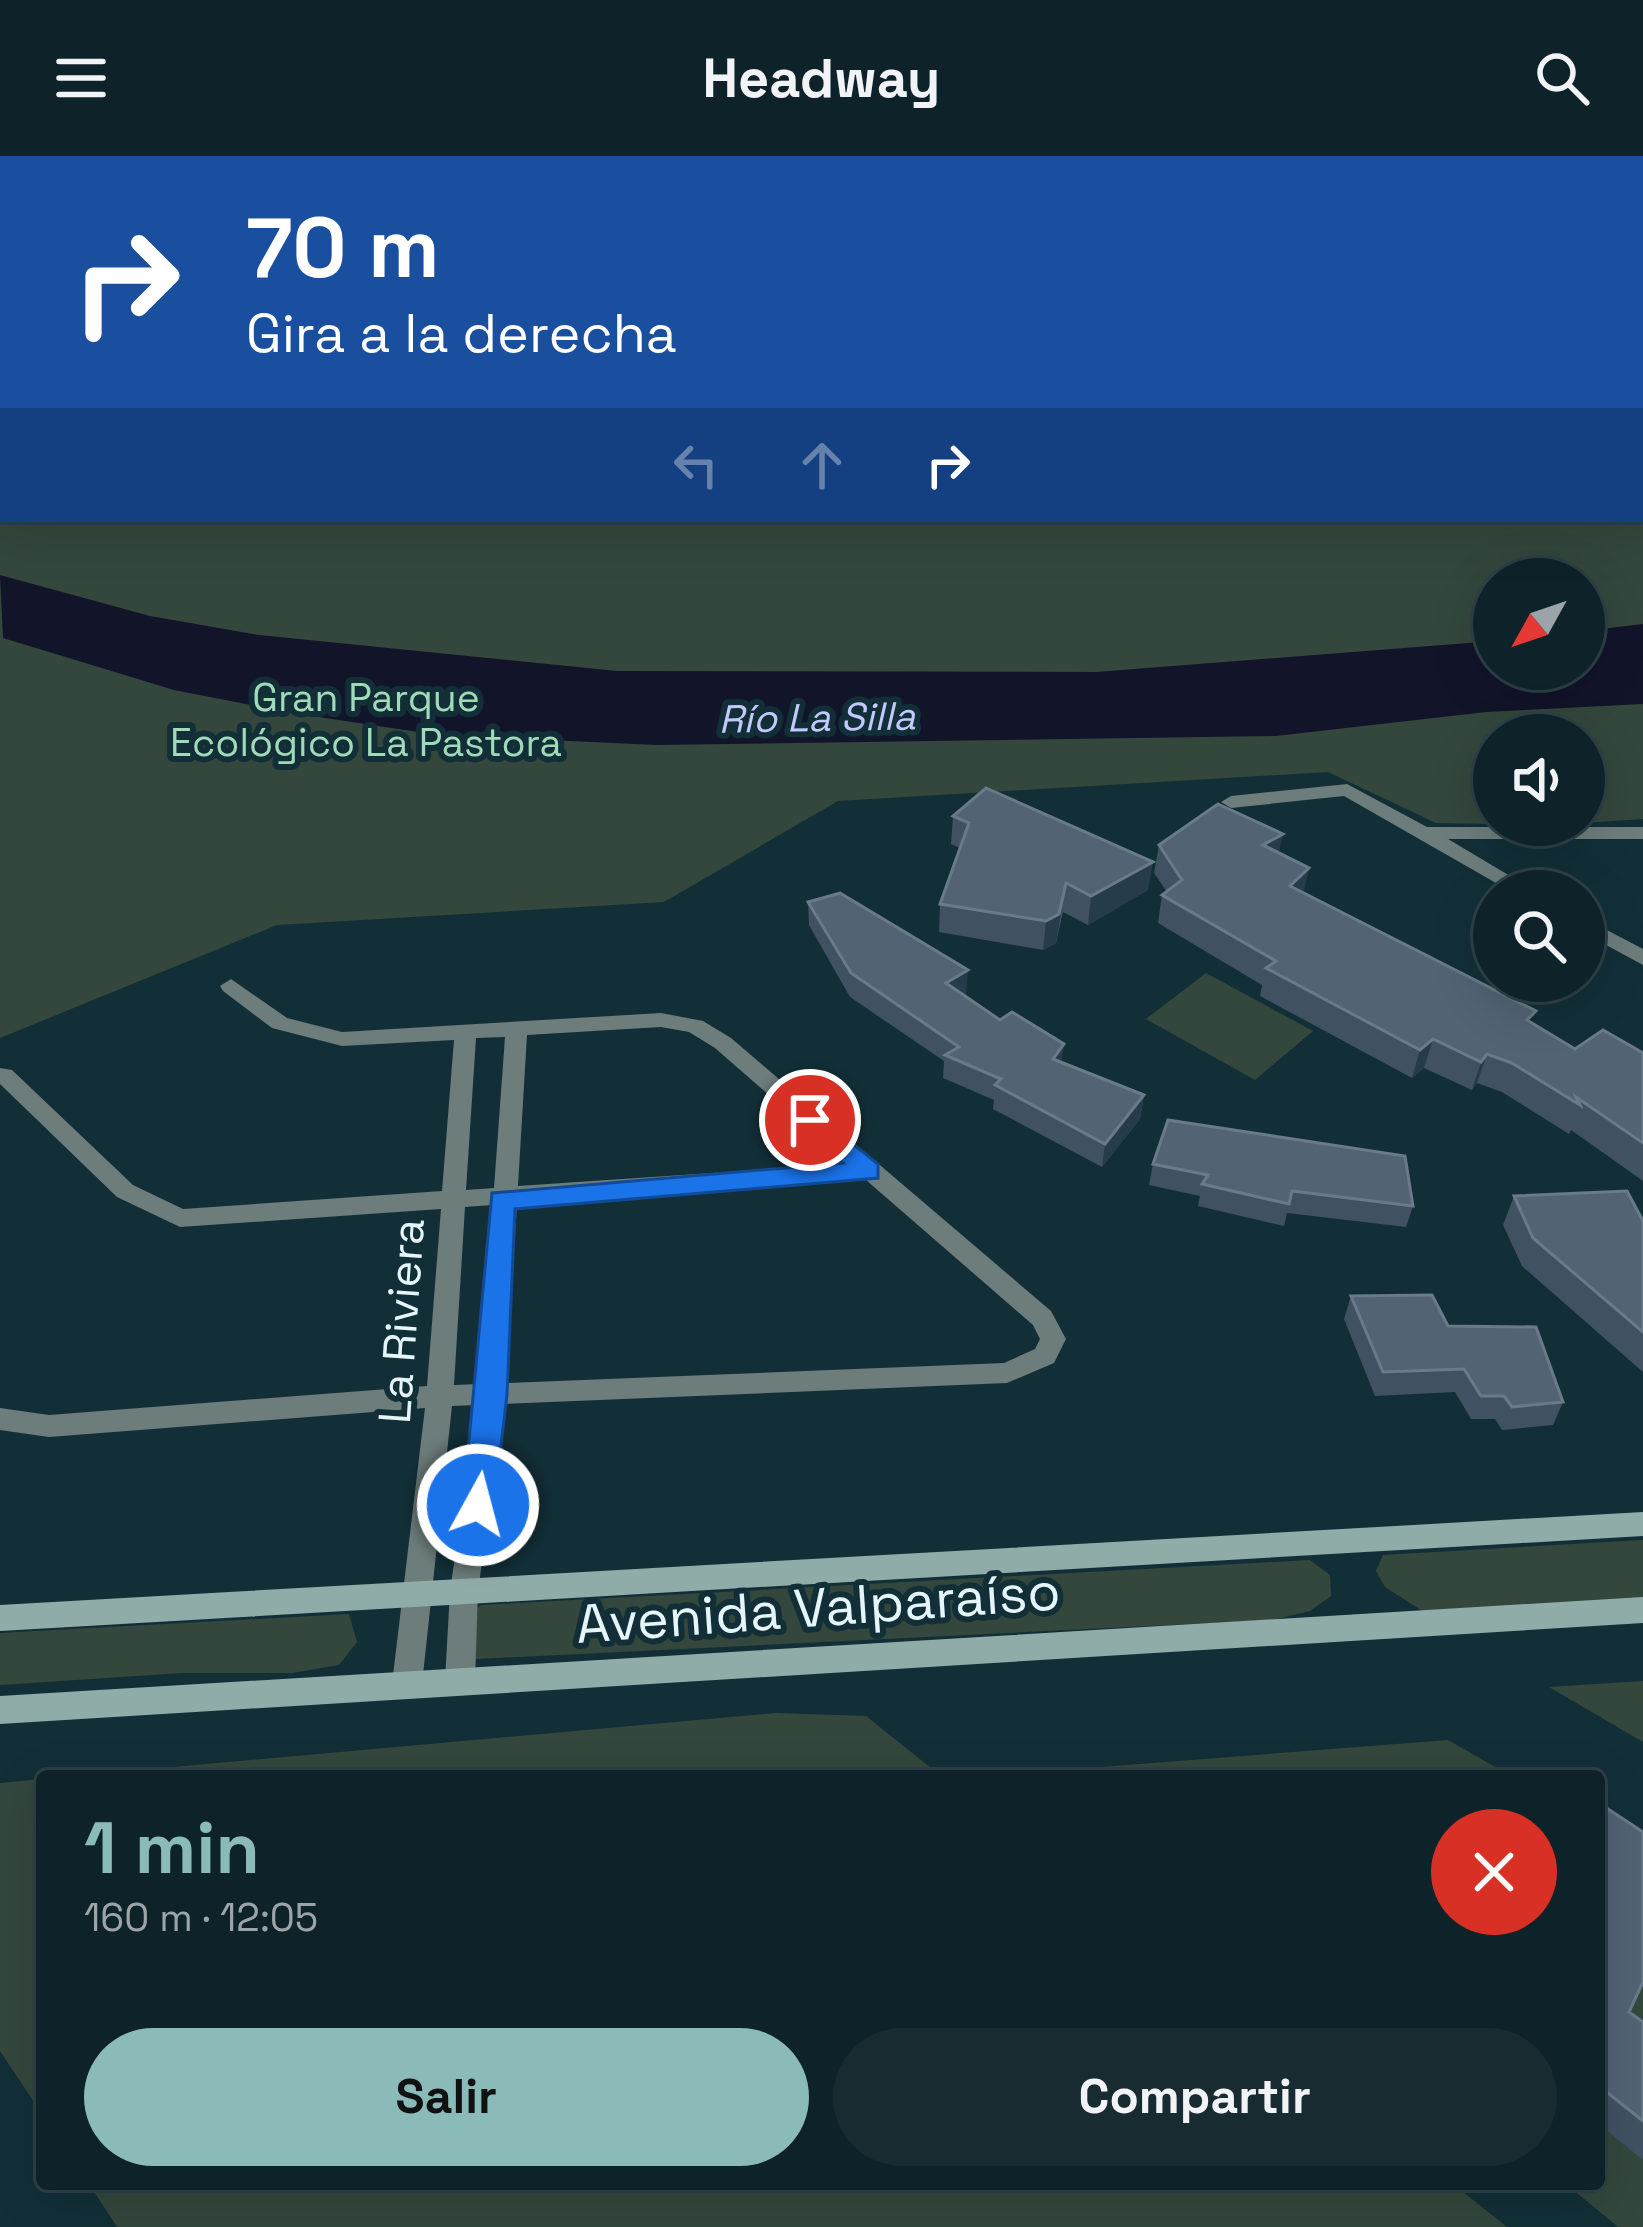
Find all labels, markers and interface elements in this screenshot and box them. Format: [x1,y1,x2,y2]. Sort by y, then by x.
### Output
text: Headway [703,44,940,113]
icon: menu [48,45,114,111]
icon: search [1529,45,1595,111]
text: 70 m [246,194,440,302]
icon: right [48,204,204,360]
text: Gira a la derecha [246,299,677,368]
icon: left [663,432,729,498]
icon: ahead [789,432,855,498]
icon: right [915,432,981,498]
north arrow [1473,558,1605,690]
map controls [1473,558,1605,1002]
park label: Gran Parque Ecológico La Pastora [170,673,562,767]
water label: Río La Silla [718,691,916,744]
button: sound [1473,714,1605,846]
button: search [1473,870,1605,1002]
pin [759,1069,861,1171]
icon: arrive [777,1087,843,1153]
street label: La Riviera [366,1217,437,1425]
position arrow [415,1442,541,1568]
street label: Avenida Valparaíso [573,1556,1063,1659]
text: 1 min [84,1802,260,1894]
button: close [1431,1809,1557,1935]
text: 160 m · 12:05 [84,1893,318,1942]
button: Salir [84,2028,809,2166]
button: Compartir [833,2028,1557,2166]

